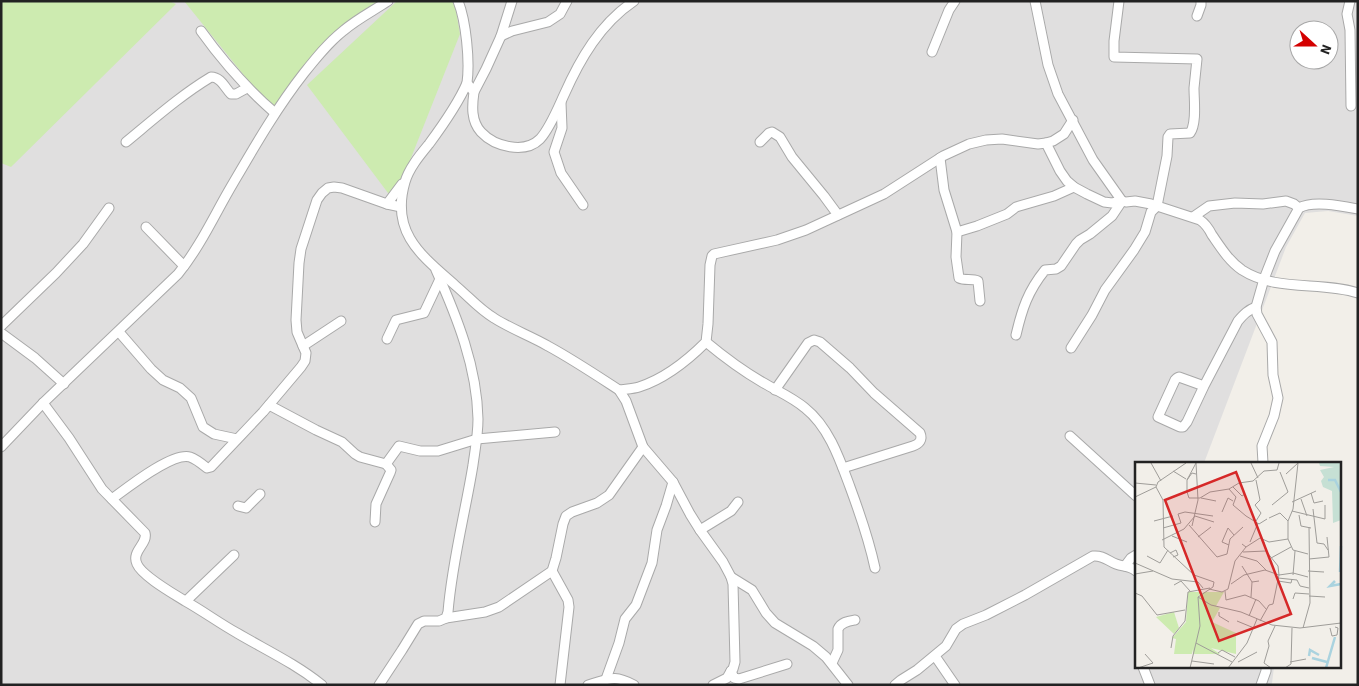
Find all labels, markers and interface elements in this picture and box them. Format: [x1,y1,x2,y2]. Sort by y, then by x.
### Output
north arrow [1289,20,1339,70]
text: N [1314,41,1336,57]
inset map [1135,462,1342,668]

